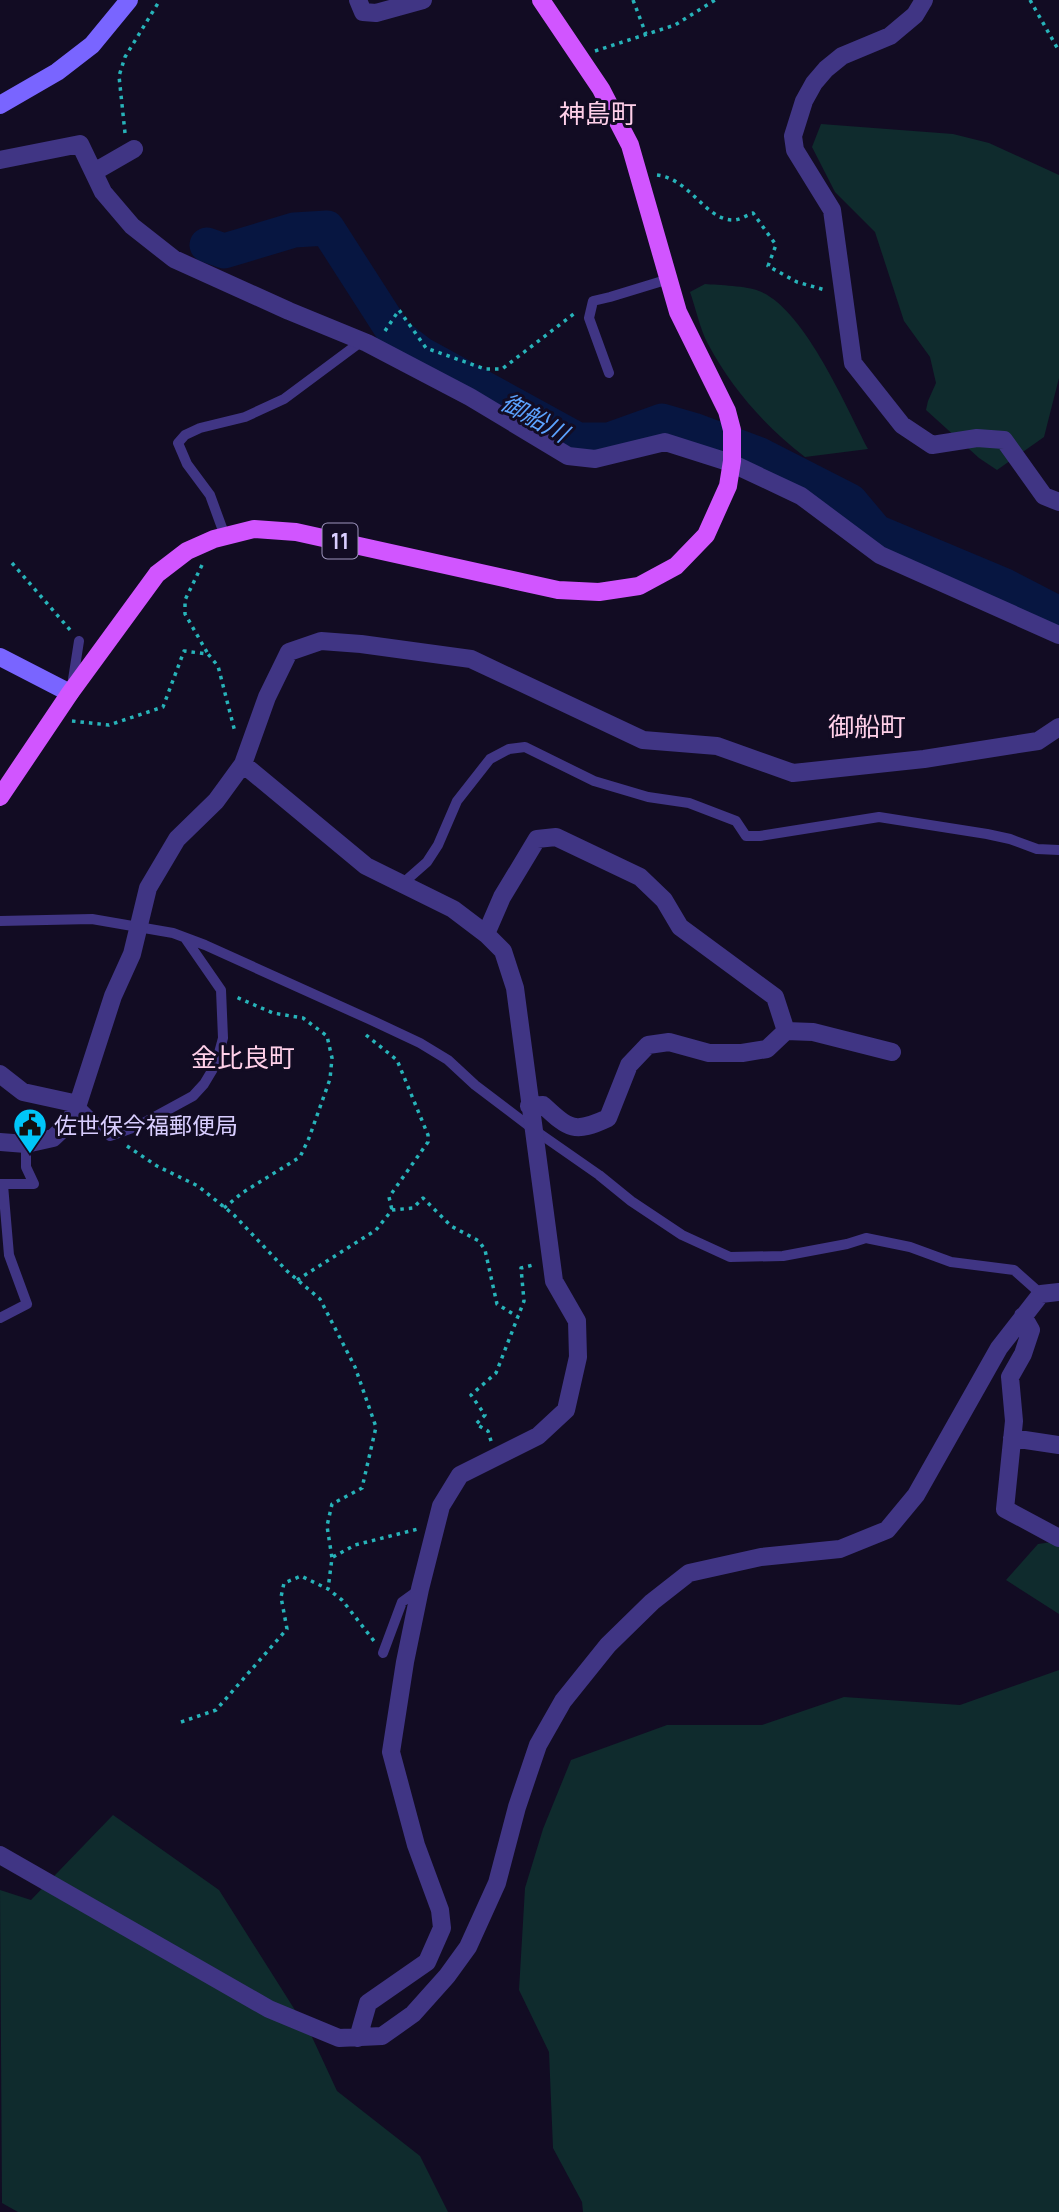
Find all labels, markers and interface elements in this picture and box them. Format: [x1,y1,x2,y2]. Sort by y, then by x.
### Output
district label: 神島町 [559,95,637,131]
water label: 御船川 [496,385,577,450]
road number: 11 [322,524,358,558]
district label: 御船町 [828,708,906,744]
district label: 金比良町 [191,1039,295,1075]
public building icon: 佐世保今福郵便局 [11,1106,49,1155]
place label: 佐世保今福郵便局 [54,1109,238,1141]

